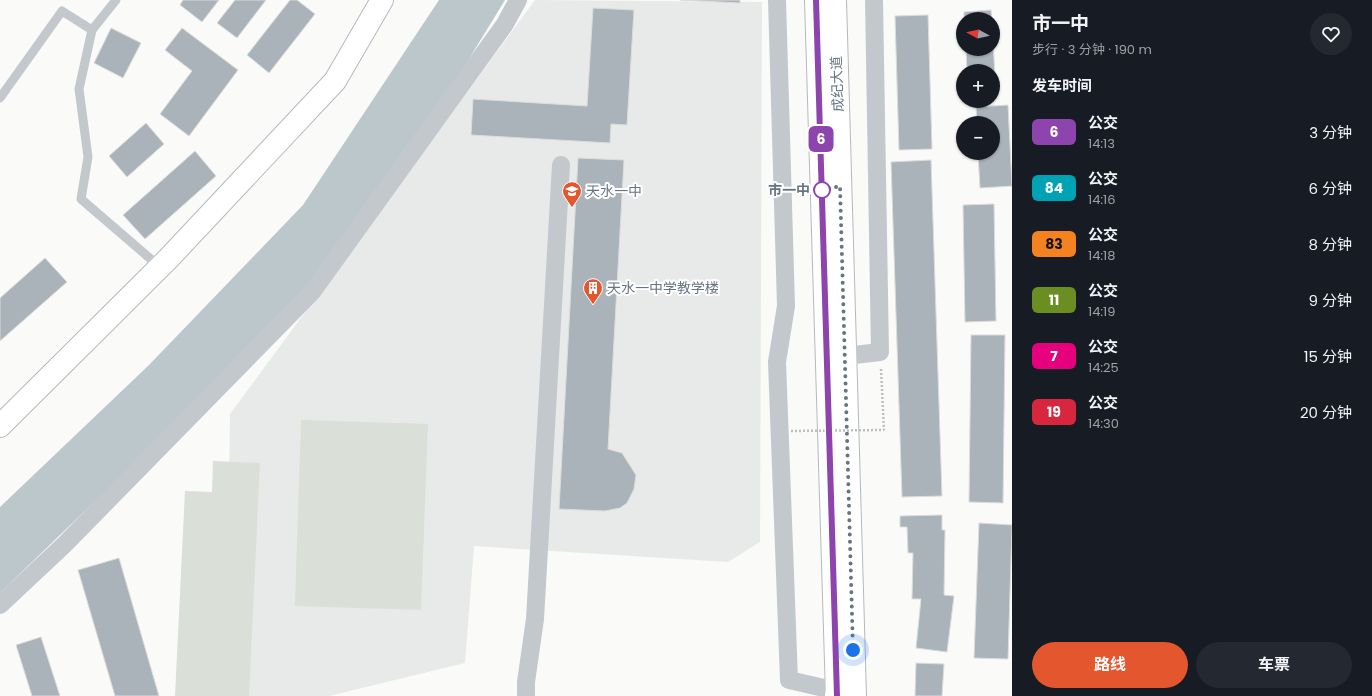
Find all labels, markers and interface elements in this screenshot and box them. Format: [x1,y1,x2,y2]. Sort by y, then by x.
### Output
text: 市一中 [1032,10,1089,37]
north arrow [956,12,1000,56]
map controls [956,12,1000,160]
button: heart [1310,13,1352,55]
text: 步行 · 3 分钟 · 190 m [1032,40,1152,59]
street label: 成纪大道 [826,56,848,112]
button: + [956,64,1000,108]
text: 发车时间 [1032,75,1092,96]
text: 公交 [1088,112,1118,133]
button: − [956,116,1000,160]
text: 6 [1050,122,1058,142]
text: 3 分钟 [1309,122,1352,143]
line badge: 6 [808,126,834,152]
text: 6 [817,129,825,149]
text: 14:13 [1088,134,1115,153]
text: 公交 [1088,168,1118,189]
text: 84 [1045,178,1063,198]
text: 6 分钟 [1308,178,1352,199]
school or university icon: 天水一中 [561,180,583,208]
place label: 市一中 [768,180,810,200]
place label: 天水一中 [586,181,642,201]
marker: 市一中 [813,181,831,199]
text: 14:16 [1088,190,1116,209]
text: 公交 [1088,224,1118,245]
text: 83 [1045,234,1063,254]
text: 8 分钟 [1309,234,1352,255]
text: 14:18 [1088,246,1115,265]
building icon: 天水一中学教学楼 [582,277,604,305]
place label: 天水一中学教学楼 [607,278,719,298]
text: 公交 [1088,280,1118,301]
text: 11 [1049,290,1059,310]
text: 9 分钟 [1309,290,1352,311]
text: 14:19 [1088,302,1115,321]
text: 公交 [1088,336,1118,357]
text: 7 [1050,346,1058,366]
text: 15 分钟 [1304,346,1352,367]
text: 14:25 [1088,358,1119,377]
text: 公交 [1088,392,1118,413]
text: 19 [1047,402,1061,422]
text: 20 分钟 [1300,402,1352,423]
text: 14:30 [1088,414,1119,433]
your location [843,640,863,660]
button: 路线 [1032,642,1188,688]
button: 车票 [1196,642,1352,688]

